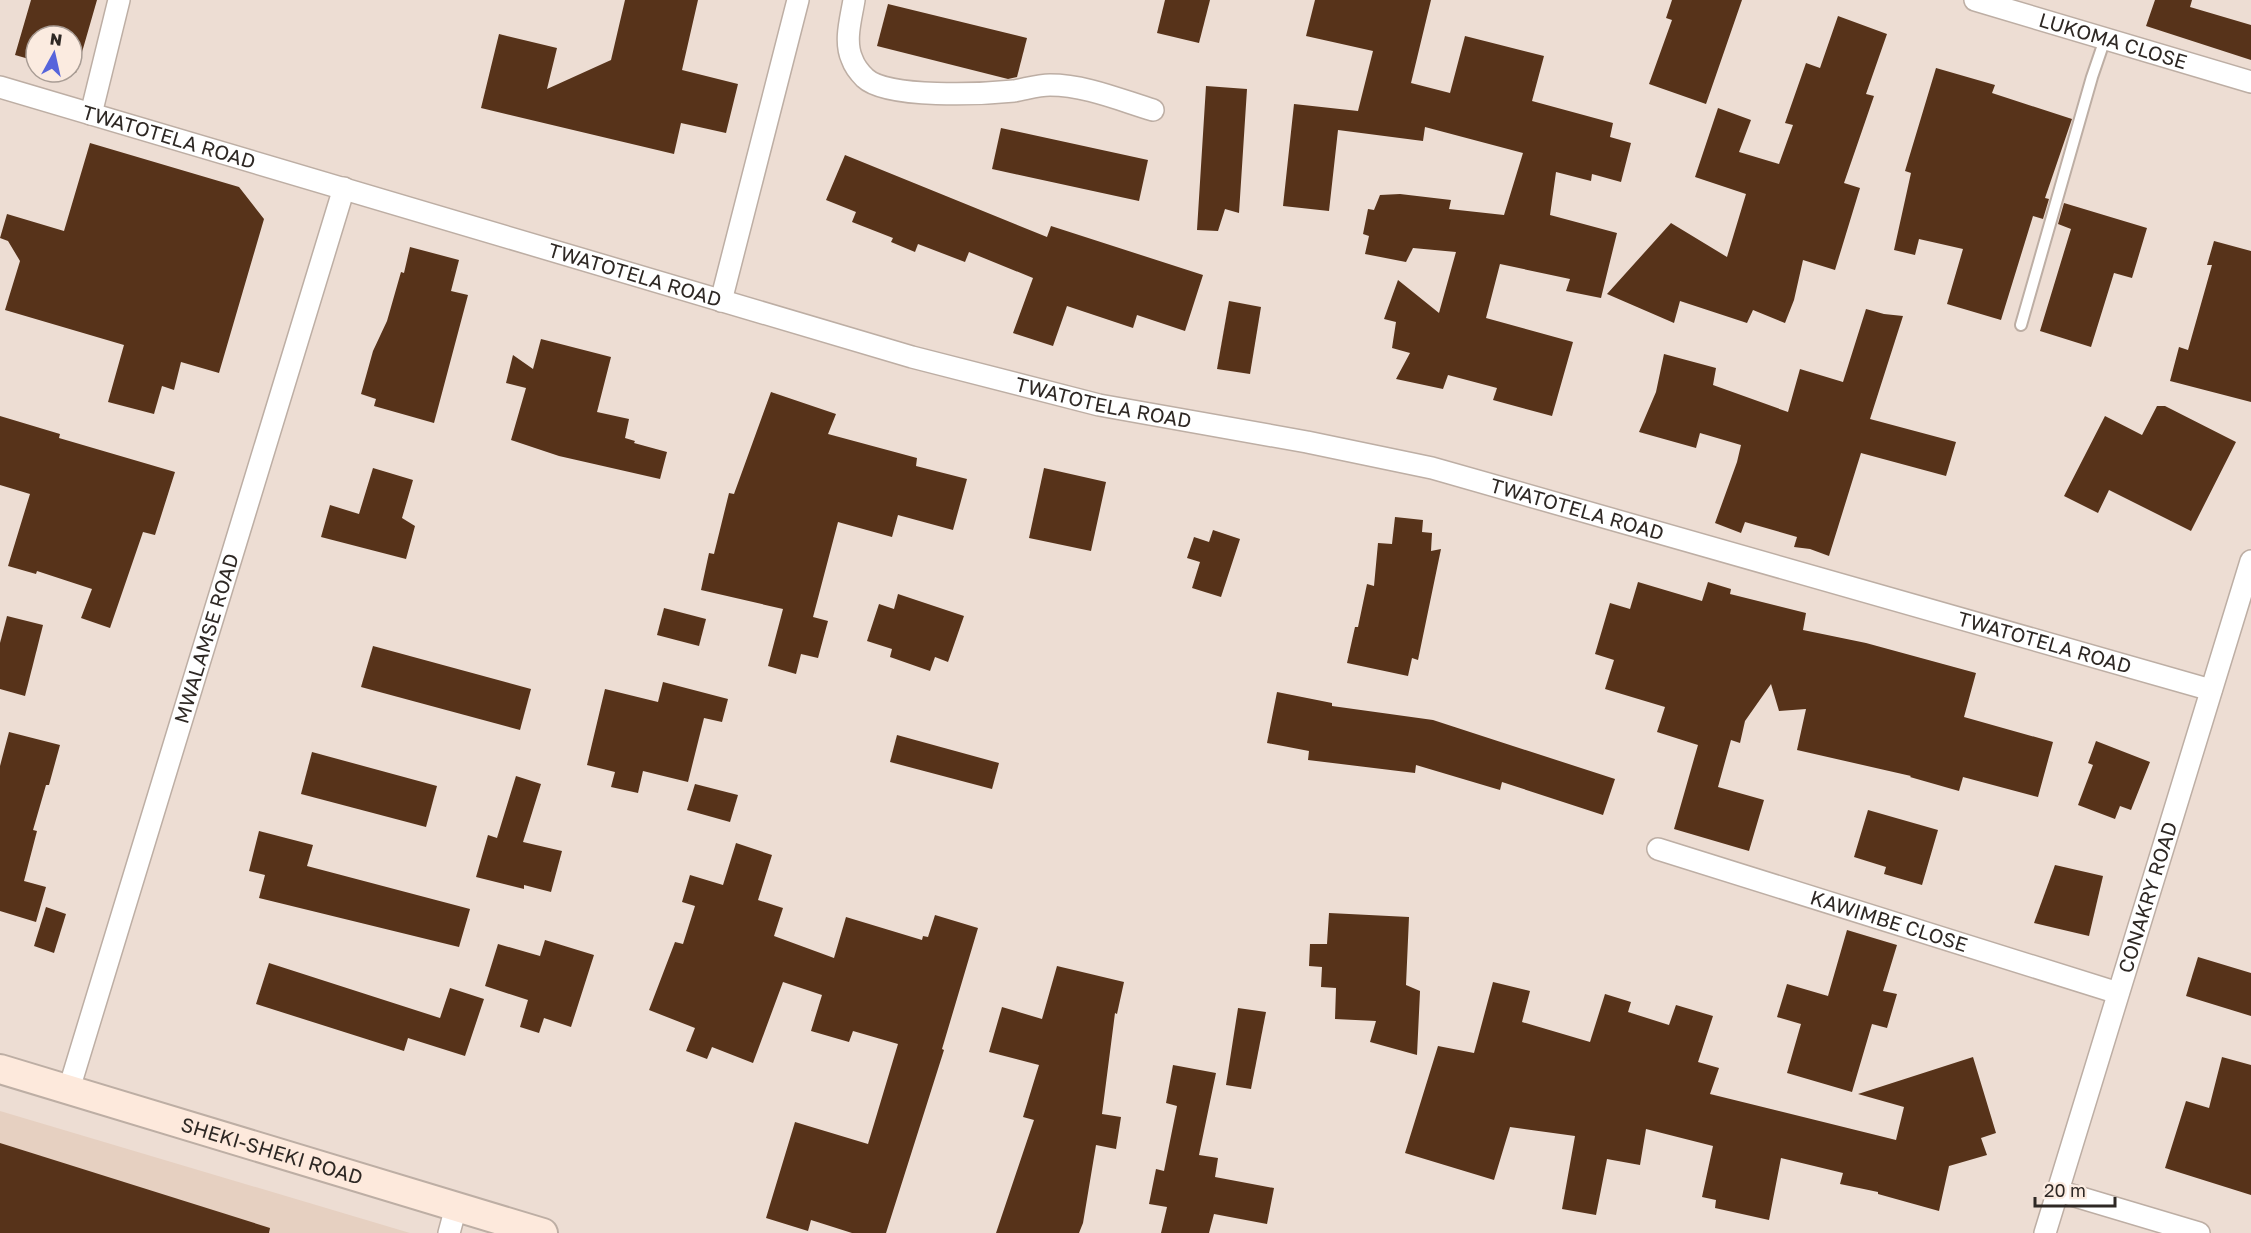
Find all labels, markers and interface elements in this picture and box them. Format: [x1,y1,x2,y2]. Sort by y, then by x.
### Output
street label: LUKOMA CLOSE [2036,7,2190,73]
north arrow [24,24,84,84]
text: N [49,28,64,50]
street label: TWATOTELA ROAD [80,99,259,173]
street label: TWATOTELA ROAD [546,237,725,311]
street label: TWATOTELA ROAD [1013,371,1193,432]
street label: TWATOTELA ROAD [1488,472,1667,545]
street label: MWALAMSE ROAD [168,550,243,726]
street label: TWATOTELA ROAD [1955,605,2134,678]
street label: CONAKRY ROAD [2112,819,2181,976]
street label: KAWIMBE CLOSE [1808,884,1971,956]
street label: SHEKI-SHEKI ROAD [178,1111,366,1189]
scale bar [2035,1170,2114,1208]
text: 20 m [2044,1179,2086,1201]

